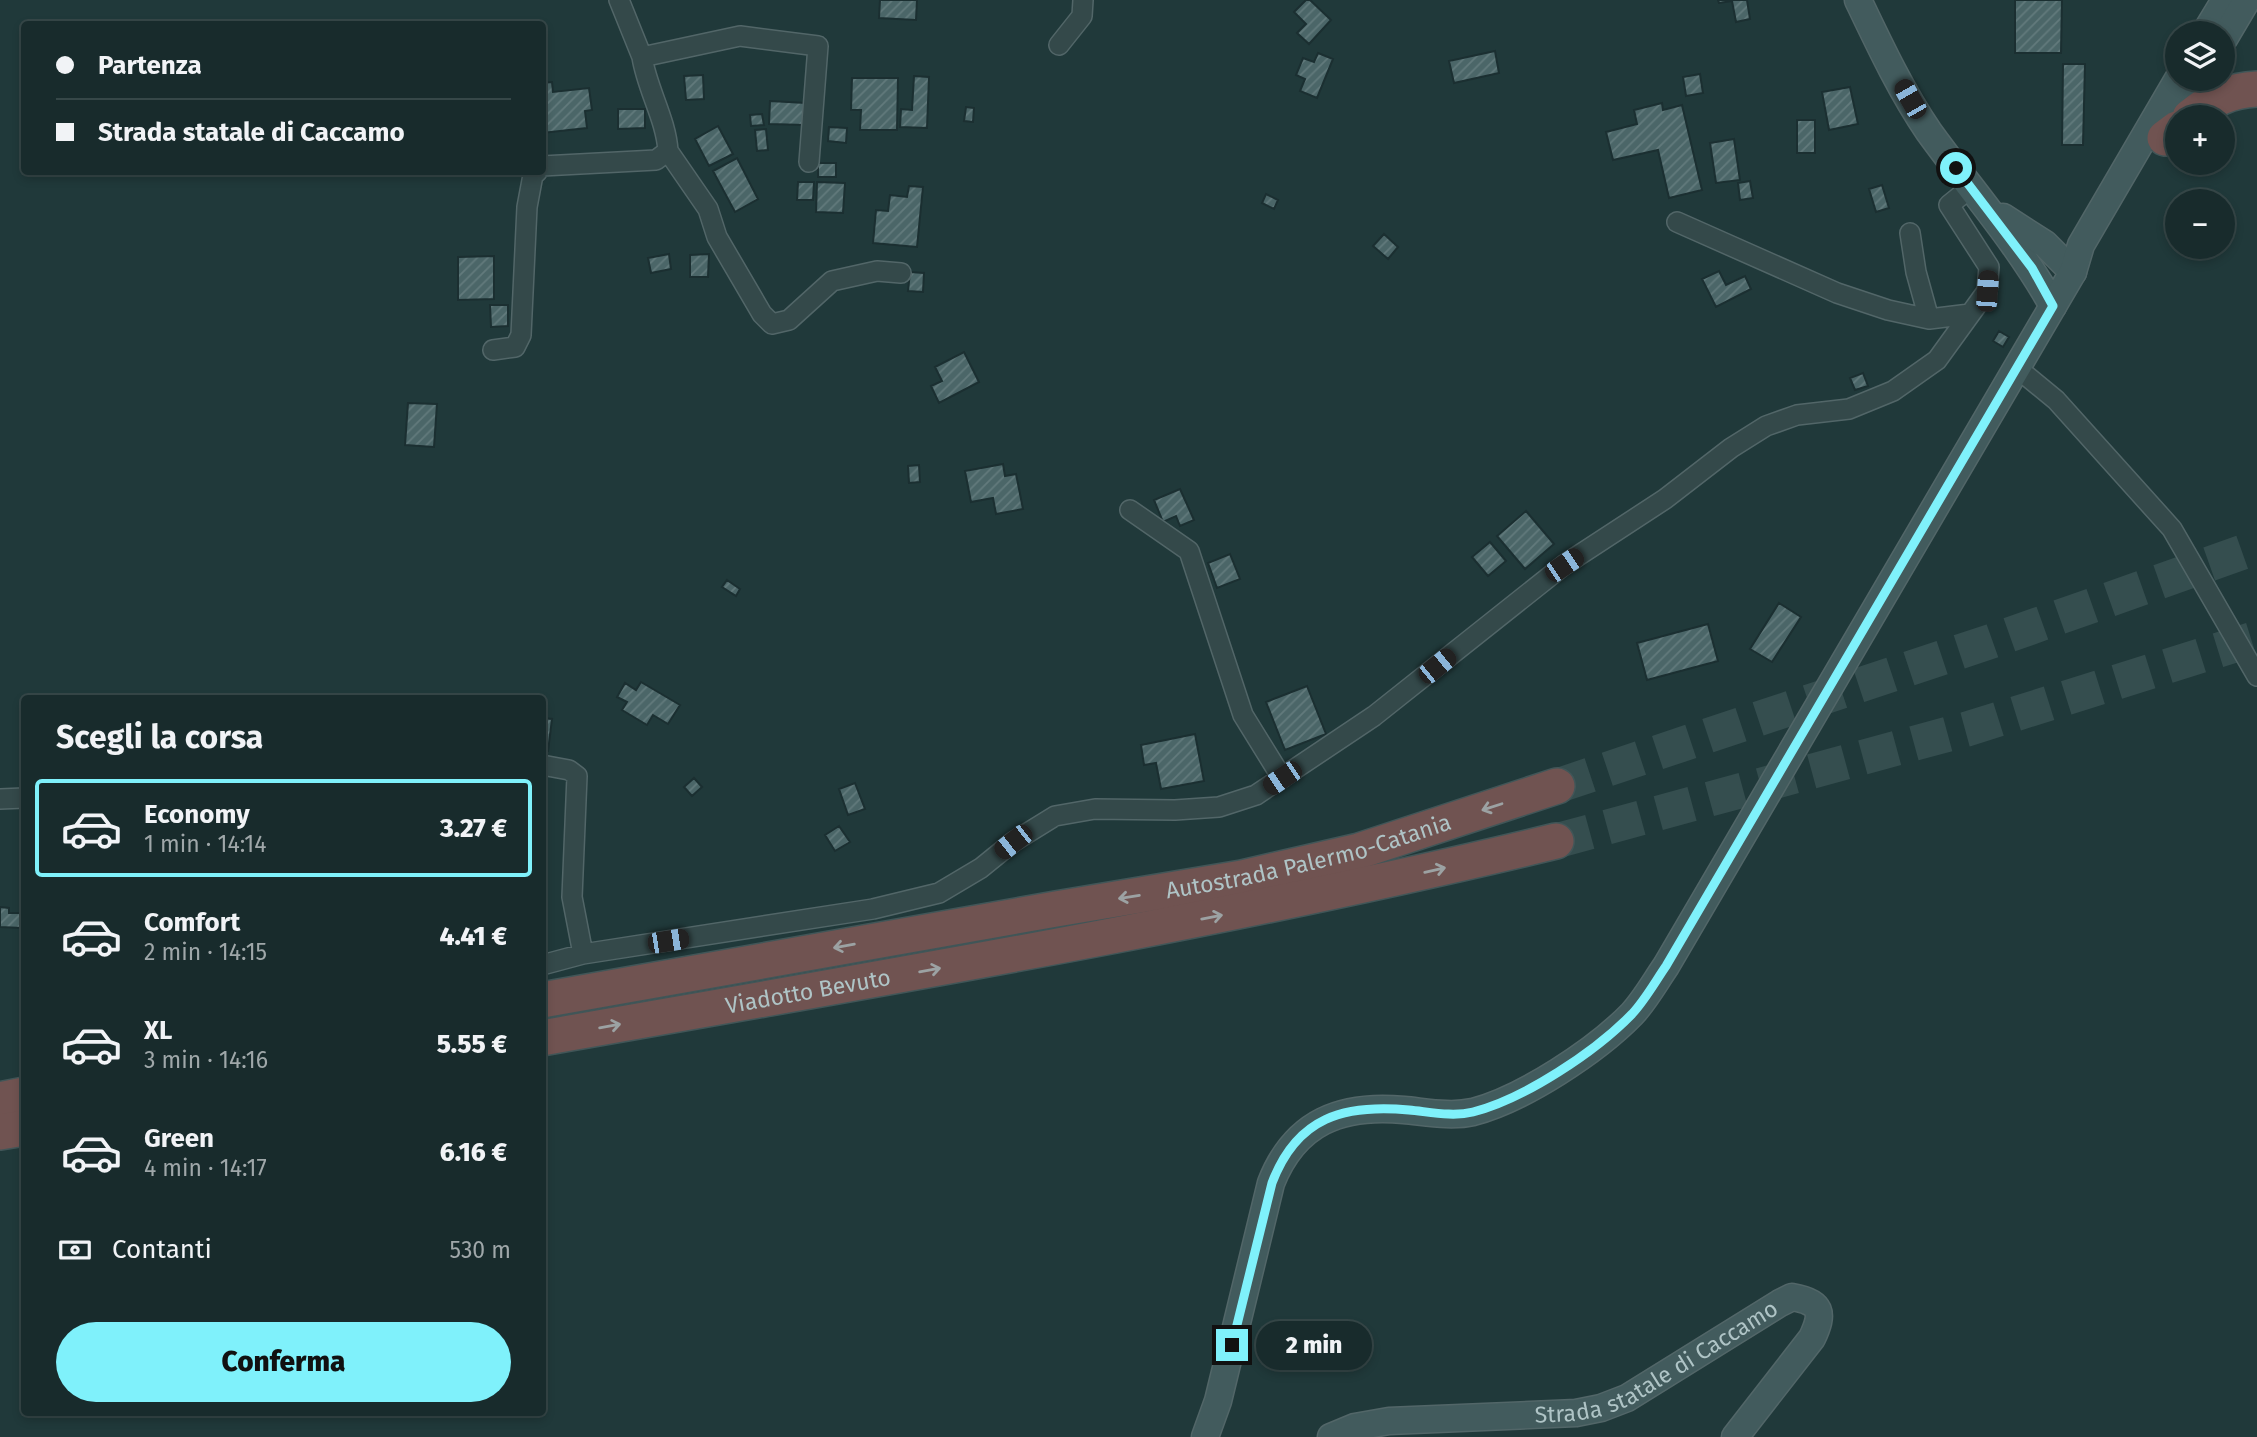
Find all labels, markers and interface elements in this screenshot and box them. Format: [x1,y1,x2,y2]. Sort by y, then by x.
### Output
map controls [2165,21,2235,259]
button: layers [2165,21,2235,91]
text: Partenza [98,50,202,81]
car [1891,76,1930,122]
button: + [2165,105,2235,175]
text: Strada statale di Caccamo [98,117,405,148]
route start [1940,152,1972,184]
button: − [2165,189,2235,259]
car [1976,269,1999,313]
car [1541,545,1588,585]
car [1415,645,1460,687]
text: Scegli la corsa [56,718,263,756]
car [1259,758,1306,798]
icon: car [60,797,123,860]
text: Economy [144,799,250,830]
one-way arrow [1481,801,1503,814]
street label: Autostrada Palermo-Catania [1164,808,1455,905]
text: 3.27 € [440,813,507,844]
car [990,821,1037,863]
text: 1 min · 14:14 [144,830,266,858]
one-way arrow [1423,863,1446,876]
one-way arrow [1118,891,1141,904]
icon: car [60,905,123,968]
text: Comfort [144,907,240,938]
one-way arrow [1200,909,1223,923]
text: 4.41 € [440,921,507,952]
car [646,927,691,955]
text: 2 min · 14:15 [144,938,267,966]
one-way arrow [833,940,856,954]
street label: Viadotto Bevuto [723,963,893,1020]
one-way arrow [918,963,941,976]
icon: car [60,1013,123,1076]
text: XL [144,1015,172,1046]
one-way arrow [598,1019,621,1032]
text: 5.55 € [437,1029,507,1060]
text: 3 min · 14:16 [144,1046,268,1074]
icon: car [60,1121,123,1184]
text: Green [144,1123,214,1154]
text: 6.16 € [440,1137,507,1168]
text: 4 min · 14:17 [144,1154,267,1182]
icon: cash [56,1231,94,1269]
text: Contanti [112,1234,212,1265]
text: 530 m [450,1236,511,1264]
street label: Strada statale di Caccamo [1534,1294,1783,1429]
callout: 2 min [1256,1320,1372,1370]
button: Conferma [56,1322,511,1402]
route end [1216,1329,1248,1361]
text: 2 min [1286,1331,1342,1359]

